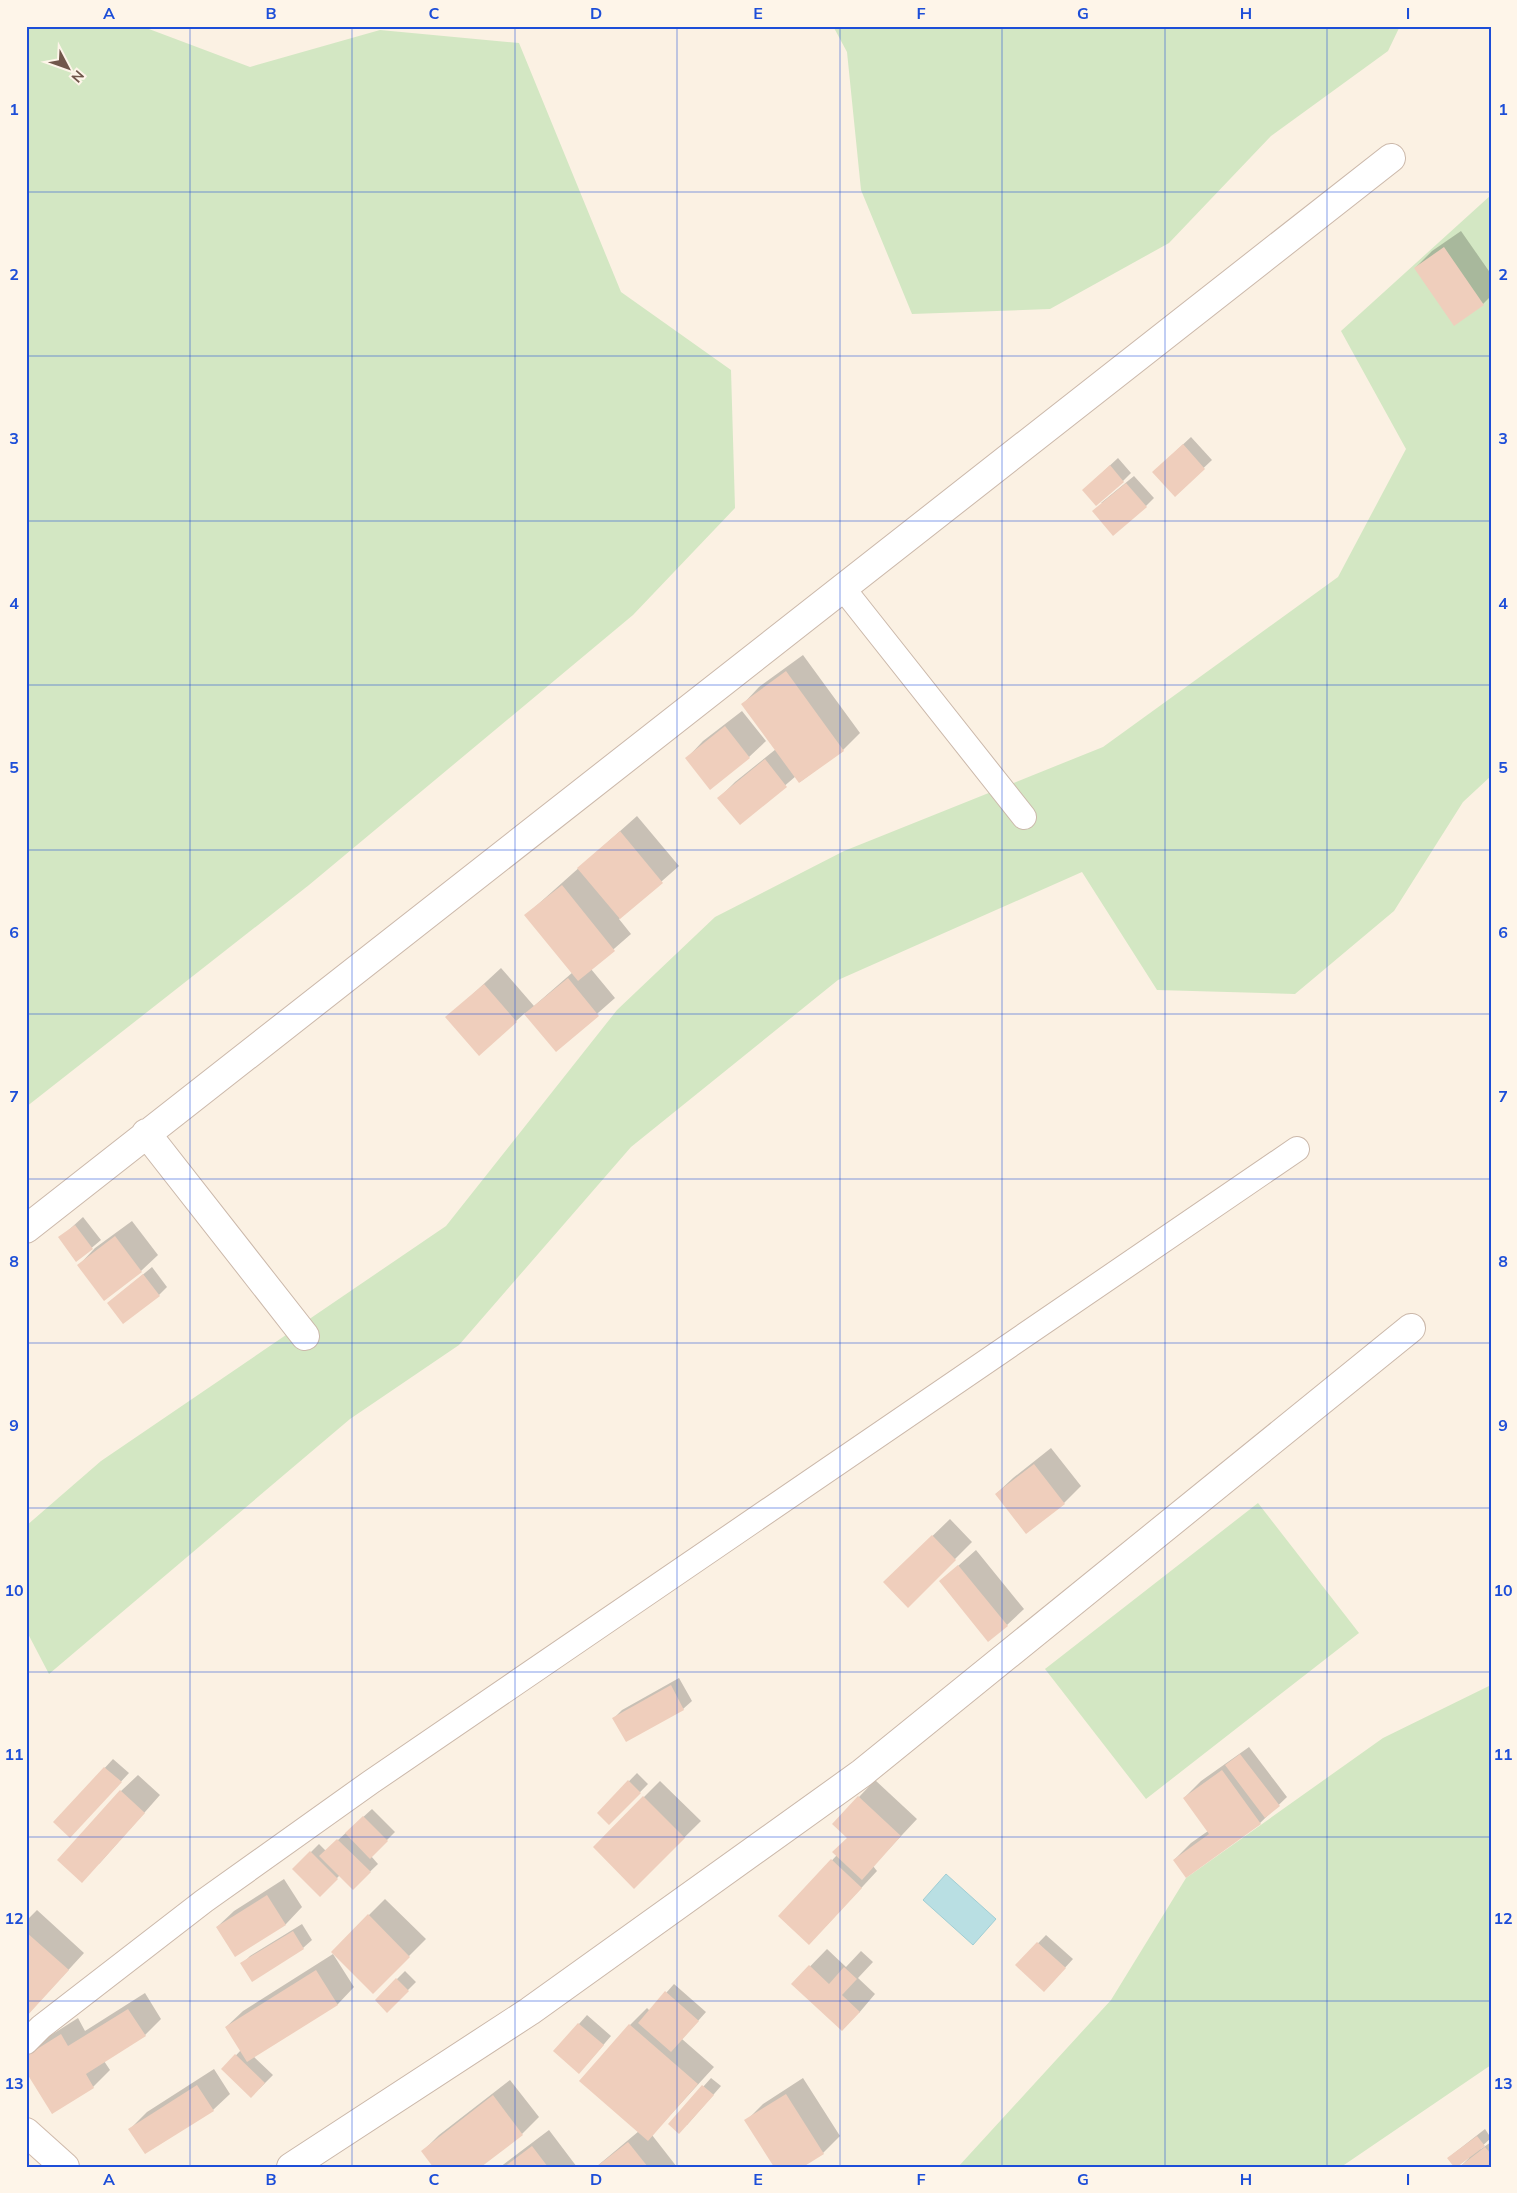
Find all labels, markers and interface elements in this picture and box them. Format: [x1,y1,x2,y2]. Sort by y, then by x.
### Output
text: A [103,3,115,23]
text: B [265,3,277,23]
text: C [429,3,440,23]
text: D [590,3,602,23]
text: E [753,3,763,23]
text: F [916,3,926,23]
text: G [1077,3,1089,23]
text: H [1240,3,1252,23]
text: I [1406,3,1410,23]
north arrow [42,42,92,92]
text: N [68,67,88,86]
text: 1 [9,99,19,119]
text: 1 [1498,99,1508,119]
text: 2 [9,264,19,284]
text: 2 [1498,264,1508,284]
text: 3 [9,428,19,448]
text: 3 [1498,428,1508,448]
text: 4 [9,593,19,613]
text: 4 [1498,593,1508,613]
text: 5 [9,757,19,777]
text: 5 [1498,757,1508,777]
text: 6 [9,922,19,942]
text: 6 [1498,922,1508,942]
text: 7 [9,1086,19,1106]
text: 7 [1498,1086,1508,1106]
text: 8 [9,1251,19,1271]
text: 8 [1498,1251,1508,1271]
text: 9 [9,1415,19,1435]
text: 9 [1498,1415,1508,1435]
text: 10 [4,1580,24,1600]
text: 10 [1493,1580,1513,1600]
text: 11 [4,1744,24,1764]
text: 11 [1493,1744,1513,1764]
text: 12 [4,1908,24,1928]
text: 12 [1493,1908,1513,1928]
text: 13 [4,2073,24,2093]
text: 13 [1493,2073,1513,2093]
text: A [103,2169,115,2189]
text: B [265,2169,277,2189]
text: C [429,2169,440,2189]
text: D [590,2169,602,2189]
text: E [753,2169,763,2189]
text: F [916,2169,926,2189]
text: G [1077,2169,1089,2189]
text: H [1240,2169,1252,2189]
text: I [1406,2169,1410,2189]

